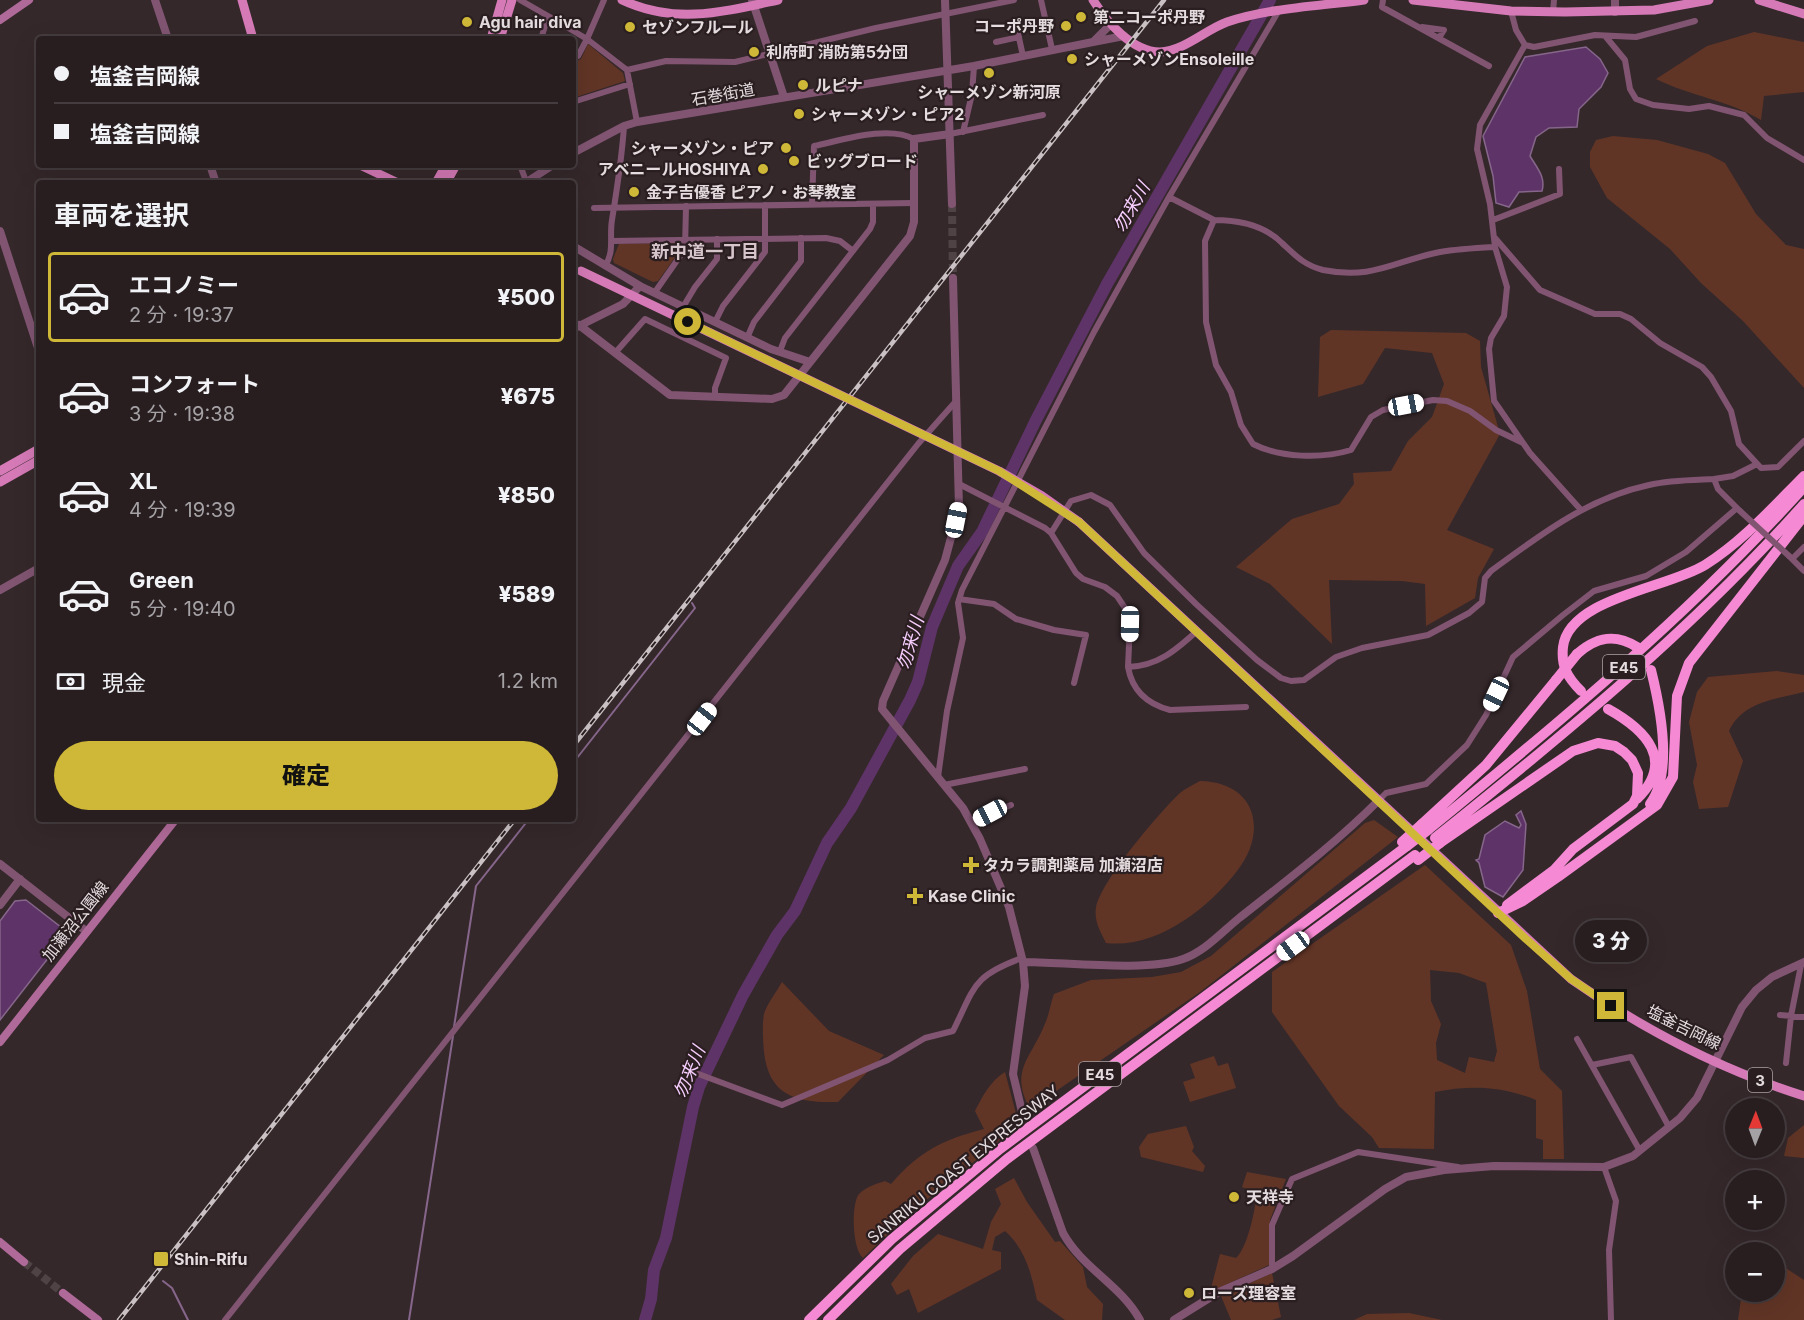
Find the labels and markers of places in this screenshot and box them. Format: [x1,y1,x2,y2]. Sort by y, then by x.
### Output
place label: 第二コーポ丹野 [1093,7,1205,27]
marker: 第二コーポ丹野 [1074,10,1088,24]
place label: Agu hair diva [479,12,581,32]
marker: Agu hair diva [460,15,474,29]
place label: コーポ丹野 [974,16,1054,36]
place label: セゾンフルール [642,17,754,37]
marker: コーポ丹野 [1059,19,1073,33]
marker: セゾンフルール [623,20,637,34]
place label: 利府町 消防第5分団 [766,42,908,62]
marker: 利府町 消防第5分団 [747,45,761,59]
place label: シャーメゾンEnsoleille [1084,49,1254,69]
marker: シャーメゾンEnsoleille [1065,52,1079,66]
marker: シャーメゾン新河原 [982,66,996,80]
place label: ルピナ [815,75,863,95]
marker: ルピナ [796,78,810,92]
place label: シャーメゾン新河原 [917,82,1061,102]
place label: シャーメゾン・ピア2 [811,104,964,124]
marker: シャーメゾン・ピア2 [792,107,806,121]
place label: シャーメゾン・ピア [631,138,774,158]
marker: シャーメゾン・ピア [779,141,793,155]
place label: ビッグブロード [806,151,918,171]
marker: ビッグブロード [787,154,801,168]
place label: アベニールHOSHIYA [598,159,751,179]
marker: アベニールHOSHIYA [756,162,770,176]
place label: 金子吉優香 ピアノ・お琴教室 [646,182,856,202]
marker: 金子吉優香 ピアノ・お琴教室 [627,185,641,199]
place label: タカラ調剤薬局 加瀬沼店 [983,855,1163,875]
marker: タカラ調剤薬局 加瀬沼店 [964,858,978,872]
place label: Kase Clinic [928,886,1015,906]
marker: Kase Clinic [906,887,924,905]
place label: 天祥寺 [1246,1187,1294,1207]
marker: 天祥寺 [1227,1190,1241,1204]
place label: Shin-Rifu [174,1249,247,1269]
marker: Shin-Rifu [152,1250,170,1268]
place label: ローズ理容室 [1201,1283,1296,1303]
marker: ローズ理容室 [1182,1286,1196,1300]

